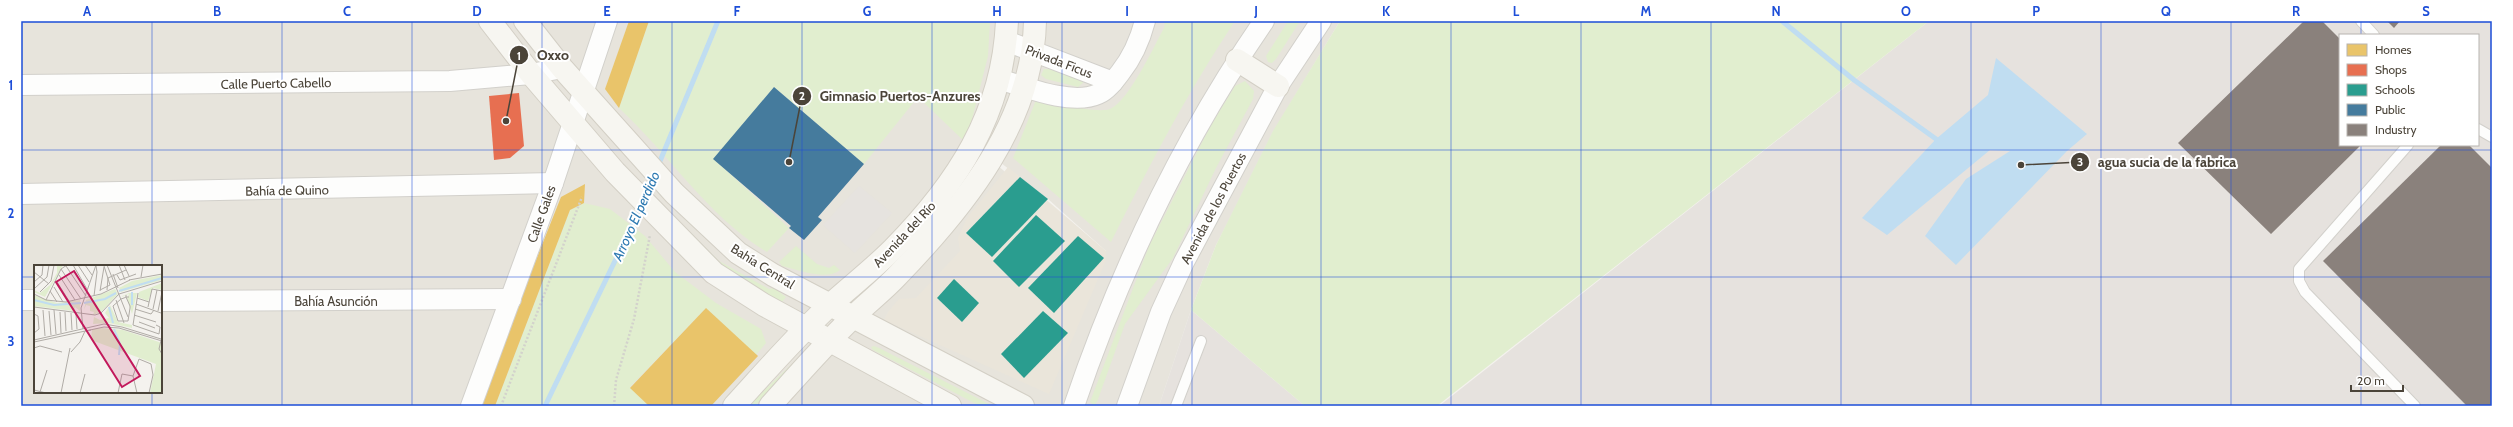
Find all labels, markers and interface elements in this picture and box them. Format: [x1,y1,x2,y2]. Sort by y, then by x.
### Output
text: A [83,3,92,19]
text: B [213,3,221,19]
text: C [343,3,351,19]
text: D [472,3,482,19]
text: E [603,3,611,19]
text: F [734,3,741,19]
text: G [863,3,872,19]
text: H [992,3,1002,19]
text: I [1125,3,1129,19]
text: J [1253,3,1258,19]
text: K [1382,3,1391,19]
text: L [1513,3,1520,19]
text: M [1641,3,1652,19]
text: N [1771,3,1781,19]
text: O [1901,3,1911,19]
text: P [2032,3,2040,19]
text: Q [2161,3,2171,19]
text: R [2292,3,2300,19]
text: S [2422,3,2430,19]
legend [2339,34,2479,146]
street label: Privada Ficus [1023,41,1095,81]
callout: Oxxo [509,42,577,68]
text: Homes [2375,42,2412,57]
text: Oxxo [537,46,569,64]
text: 1 [517,48,521,63]
text: Shops [2375,62,2407,77]
street label: Calle Puerto Cabello [221,74,331,92]
text: 1 [9,77,13,93]
text: Schools [2375,82,2415,97]
callout: Gimnasio Puertos-Anzures [792,83,988,109]
text: Gimnasio Puertos-Anzures [820,87,980,105]
text: 2 [799,88,805,103]
text: Public [2375,102,2406,117]
text: Industry [2375,122,2416,137]
street label: Avenida de los Puertos [1177,149,1249,266]
callout: agua sucia de la fabrica [2070,149,2244,175]
text: agua sucia de la fabrica [2098,153,2236,171]
text: 3 [2077,154,2083,169]
water label: Arroyo El perdido [608,169,664,264]
street label: Bahía de Quino [245,181,329,199]
street label: Calle Gales [523,183,559,245]
street label: Avenida del Río [869,198,939,270]
text: 2 [8,205,15,221]
street label: Bahía Central [728,240,798,292]
inset map [34,265,162,393]
street label: Bahía Asunción [294,293,378,309]
text: 3 [7,333,15,349]
scale bar [2351,367,2403,393]
text: 20 m [2357,373,2385,388]

